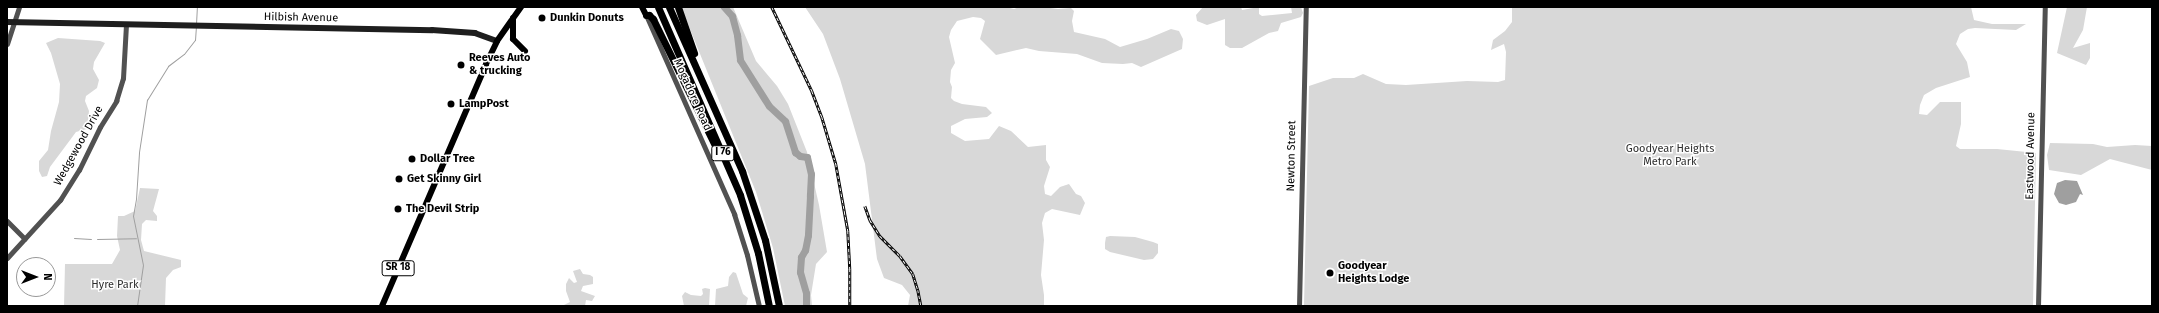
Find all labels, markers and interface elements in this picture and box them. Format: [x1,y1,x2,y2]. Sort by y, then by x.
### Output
street label: Hilbish Avenue [264,11,338,25]
place label: Dunkin Donuts [550,11,624,25]
marker: Dunkin Donuts [537,13,547,23]
place label: Reeves Auto & trucking [469,52,530,78]
street label: Mogadore Road [670,57,714,133]
marker: Reeves Auto & trucking [456,60,466,70]
place label: LampPost [459,97,509,111]
marker: LampPost [446,99,456,109]
street label: Wedgewood Drive [52,104,106,188]
street label: Eastwood Avenue [2024,112,2038,200]
street label: Newton Street [1285,120,1299,192]
park label: Goodyear Heights Metro Park [1626,143,1714,169]
road number: I 76 [711,145,735,161]
place label: Dollar Tree [420,152,475,166]
marker: Dollar Tree [407,154,417,164]
place label: Get Skinny Girl [407,172,481,186]
marker: Get Skinny Girl [394,174,404,184]
place label: The Devil Strip [406,202,479,216]
marker: The Devil Strip [393,204,403,214]
north arrow [16,257,56,297]
road number: SR 18 [381,260,415,276]
place label: Goodyear Heights Lodge [1338,260,1409,286]
marker: Goodyear Heights Lodge [1325,268,1335,278]
text: N [41,273,54,281]
park label: Hyre Park [91,278,139,292]

